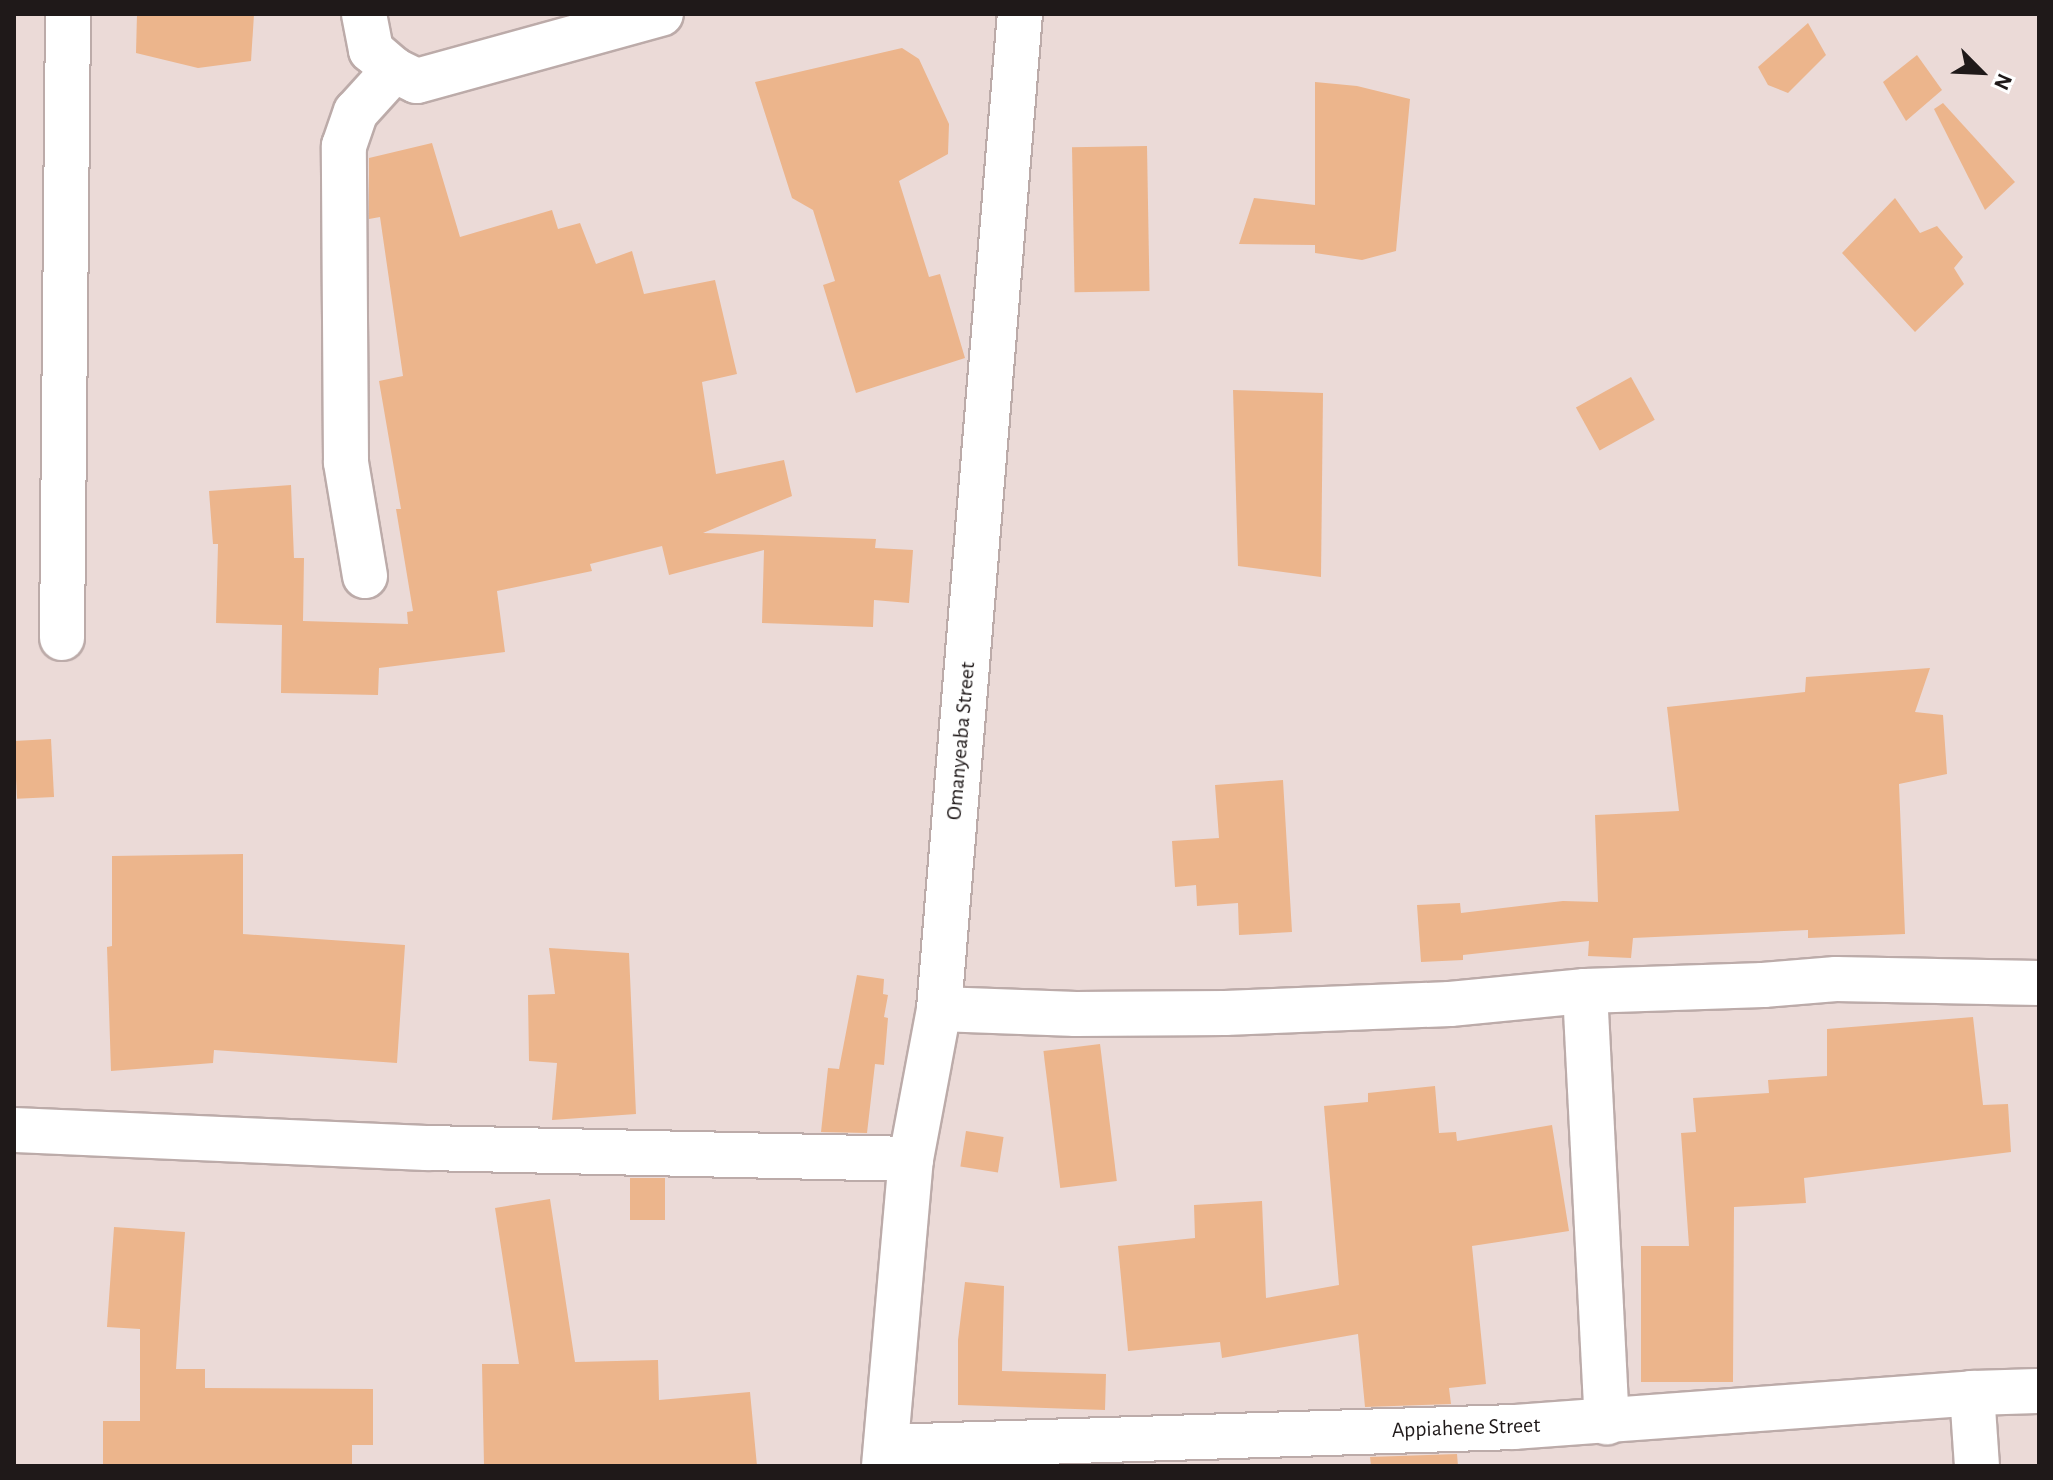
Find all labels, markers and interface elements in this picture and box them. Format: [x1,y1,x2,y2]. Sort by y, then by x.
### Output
north arrow [1941,32,2021,112]
text: N [1990,70,2016,93]
street label: Omanyeaba Street [941,661,981,821]
street label: Appiahene Street [1391,1412,1541,1444]

